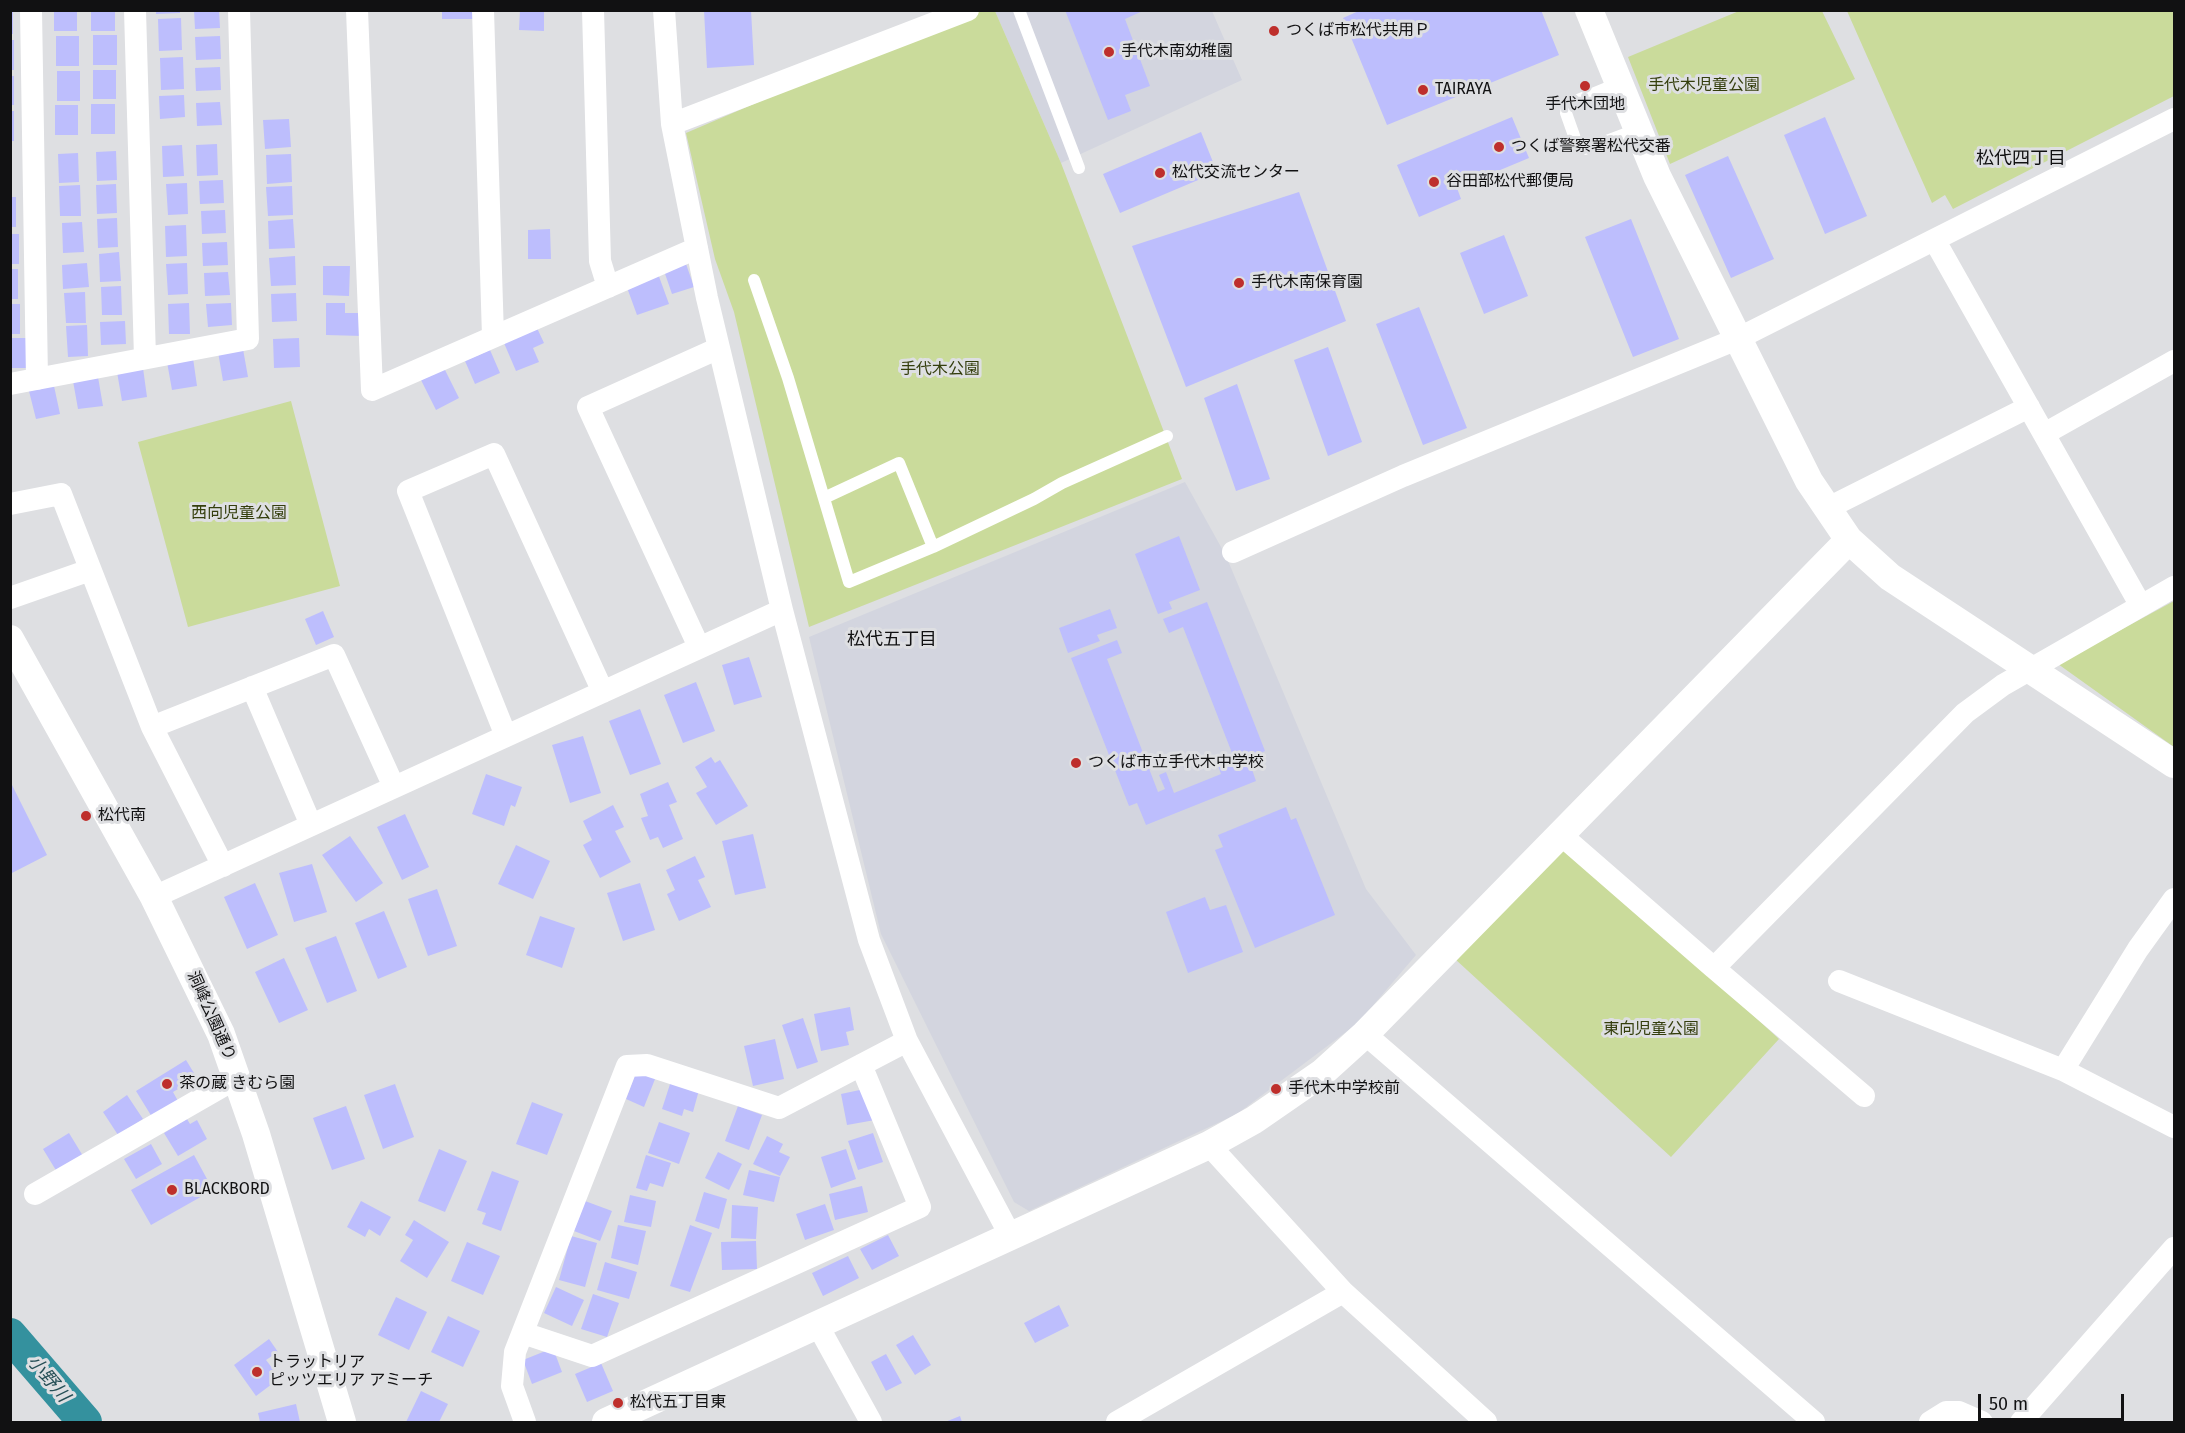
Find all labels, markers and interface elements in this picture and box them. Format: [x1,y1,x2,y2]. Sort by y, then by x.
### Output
place label: つくば市松代共用Ｐ [1286,21,1430,41]
marker: つくば市松代共用Ｐ [1267,24,1281,38]
place label: 手代木南幼稚園 [1121,42,1233,62]
marker: 手代木南幼稚園 [1102,45,1116,59]
park label: 手代木児童公園 [1648,76,1760,96]
marker: 手代木団地 [1578,79,1592,93]
place label: TAIRAYA [1435,80,1492,100]
marker: TAIRAYA [1416,83,1430,97]
place label: 手代木団地 [1545,95,1625,115]
place label: つくば警察署松代交番 [1511,137,1671,157]
marker: つくば警察署松代交番 [1492,140,1506,154]
district label: 松代四丁目 [1976,148,2066,170]
place label: 松代交流センター [1172,163,1300,183]
marker: 松代交流センター [1153,166,1167,180]
place label: 谷田部松代郵便局 [1446,172,1574,192]
marker: 谷田部松代郵便局 [1427,175,1441,189]
place label: 手代木南保育園 [1251,273,1363,293]
marker: 手代木南保育園 [1232,276,1246,290]
park label: 手代木公園 [900,360,980,380]
park label: 西向児童公園 [191,504,287,524]
district label: 松代五丁目 [847,629,937,651]
place label: つくば市立手代木中学校 [1088,753,1264,773]
marker: つくば市立手代木中学校 [1069,756,1083,770]
place label: 松代南 [98,806,146,826]
marker: 松代南 [79,809,93,823]
street label: 洞峰公園通り [183,968,239,1064]
park label: 東向児童公園 [1603,1020,1699,1040]
place label: 茶の蔵 きむら園 [179,1074,295,1094]
marker: 茶の蔵 きむら園 [160,1077,174,1091]
place label: 手代木中学校前 [1288,1079,1400,1099]
marker: 手代木中学校前 [1269,1082,1283,1096]
place label: BLACKBORD [184,1180,270,1200]
marker: BLACKBORD [165,1183,179,1197]
water label: 小野川 [22,1351,74,1407]
place label: トラットリア ピッツエリア アミーチ [269,1353,433,1391]
marker: トラットリア ピッツエリア アミーチ [250,1365,264,1379]
scale bar [1981,1382,2126,1420]
place label: 松代五丁目東 [630,1393,726,1413]
text: 50 m [1989,1393,2028,1415]
marker: 松代五丁目東 [611,1396,625,1410]

